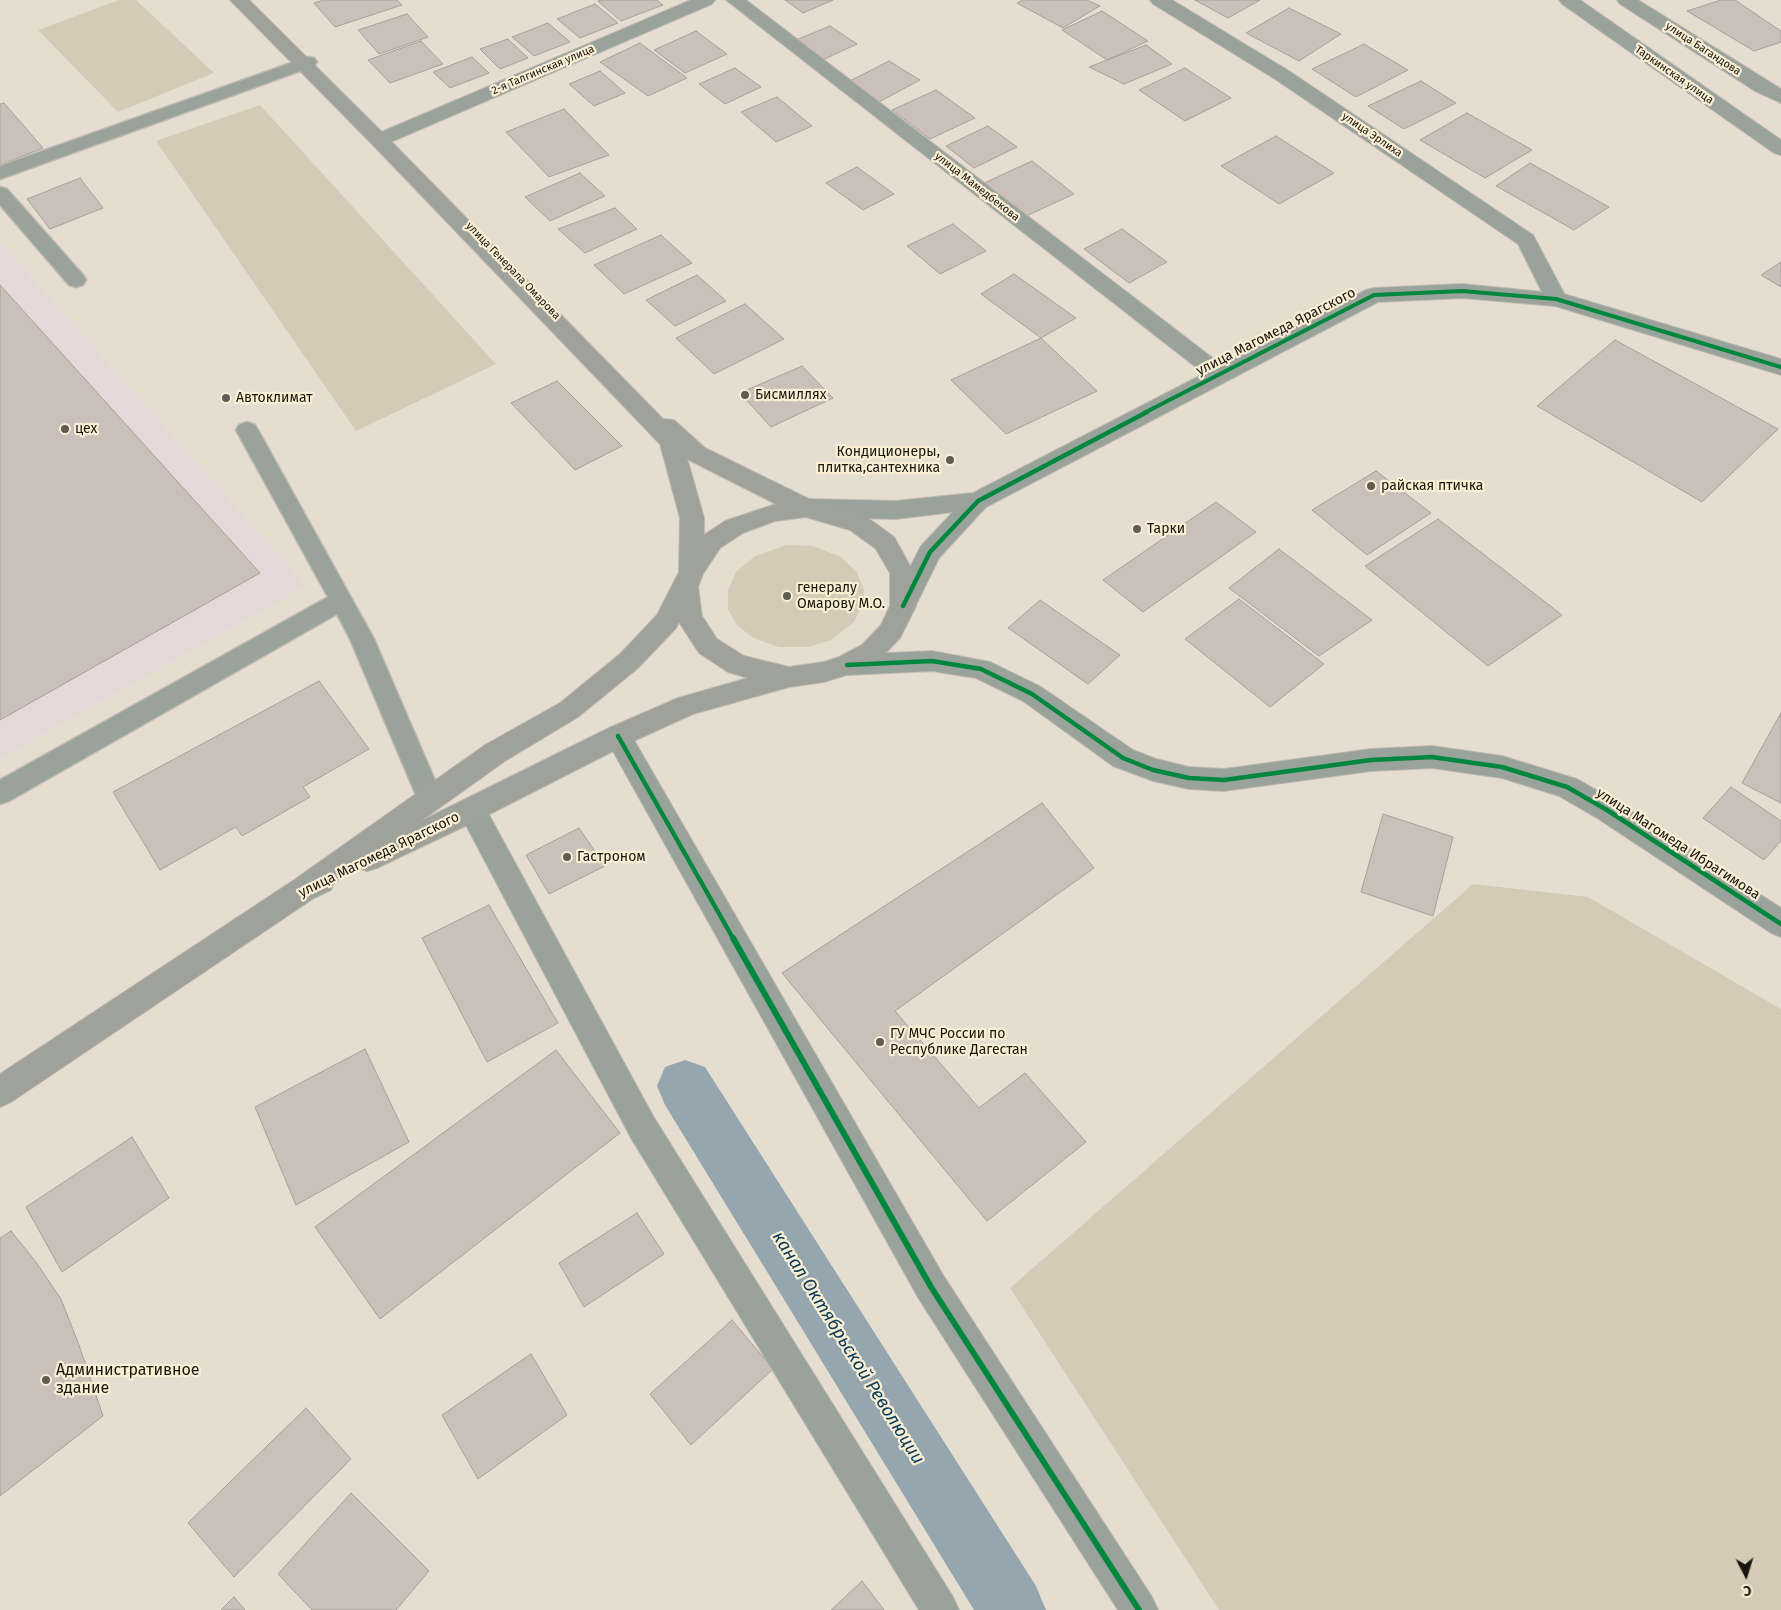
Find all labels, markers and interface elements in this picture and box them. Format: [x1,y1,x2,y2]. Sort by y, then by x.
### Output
street label: улица Багандова [1663,20,1743,78]
street label: 2-я Талгинская улица [490,42,596,98]
street label: Таркинская улица [1632,43,1716,107]
street label: улица Эрлиха [1339,110,1405,160]
street label: улица Мамедбекова [932,150,1022,224]
street label: улица Генерала Омарова [463,220,563,322]
street label: улица Магомеда Ярагского [1193,284,1359,380]
place label: Бисмиллях [755,387,827,403]
marker: Бисмиллях [739,389,751,401]
place label: Автоклимат [236,390,313,406]
marker: Автоклимат [220,392,232,404]
place label: цех [75,421,97,437]
marker: цех [59,423,71,435]
place label: Кондиционеры, плитка,сантехника [817,444,940,477]
marker: Кондиционеры, плитка,сантехника [944,454,956,466]
place label: райская птичка [1381,478,1483,494]
marker: райская птичка [1365,480,1377,492]
place label: Тарки [1147,521,1185,537]
marker: Тарки [1131,523,1143,535]
place label: генералу Омарову М.О. [797,580,885,612]
marker: генералу Омарову М.О. [781,590,793,602]
street label: улица Магомеда Ибрагимова [1593,785,1763,903]
street label: улица Магомеда Ярагского [296,809,462,901]
place label: Гастроном [577,849,646,865]
marker: Гастроном [561,851,573,863]
place label: ГУ МЧС России по Республике Дагестан [890,1026,1028,1058]
marker: ГУ МЧС России по Республике Дагестан [874,1036,886,1048]
water label: канал Октябрьской Революции [767,1228,929,1468]
place label: Административное здание [56,1361,200,1399]
marker: Административное здание [40,1374,52,1386]
north arrow [1721,1550,1771,1600]
text: С [1743,1582,1752,1599]

